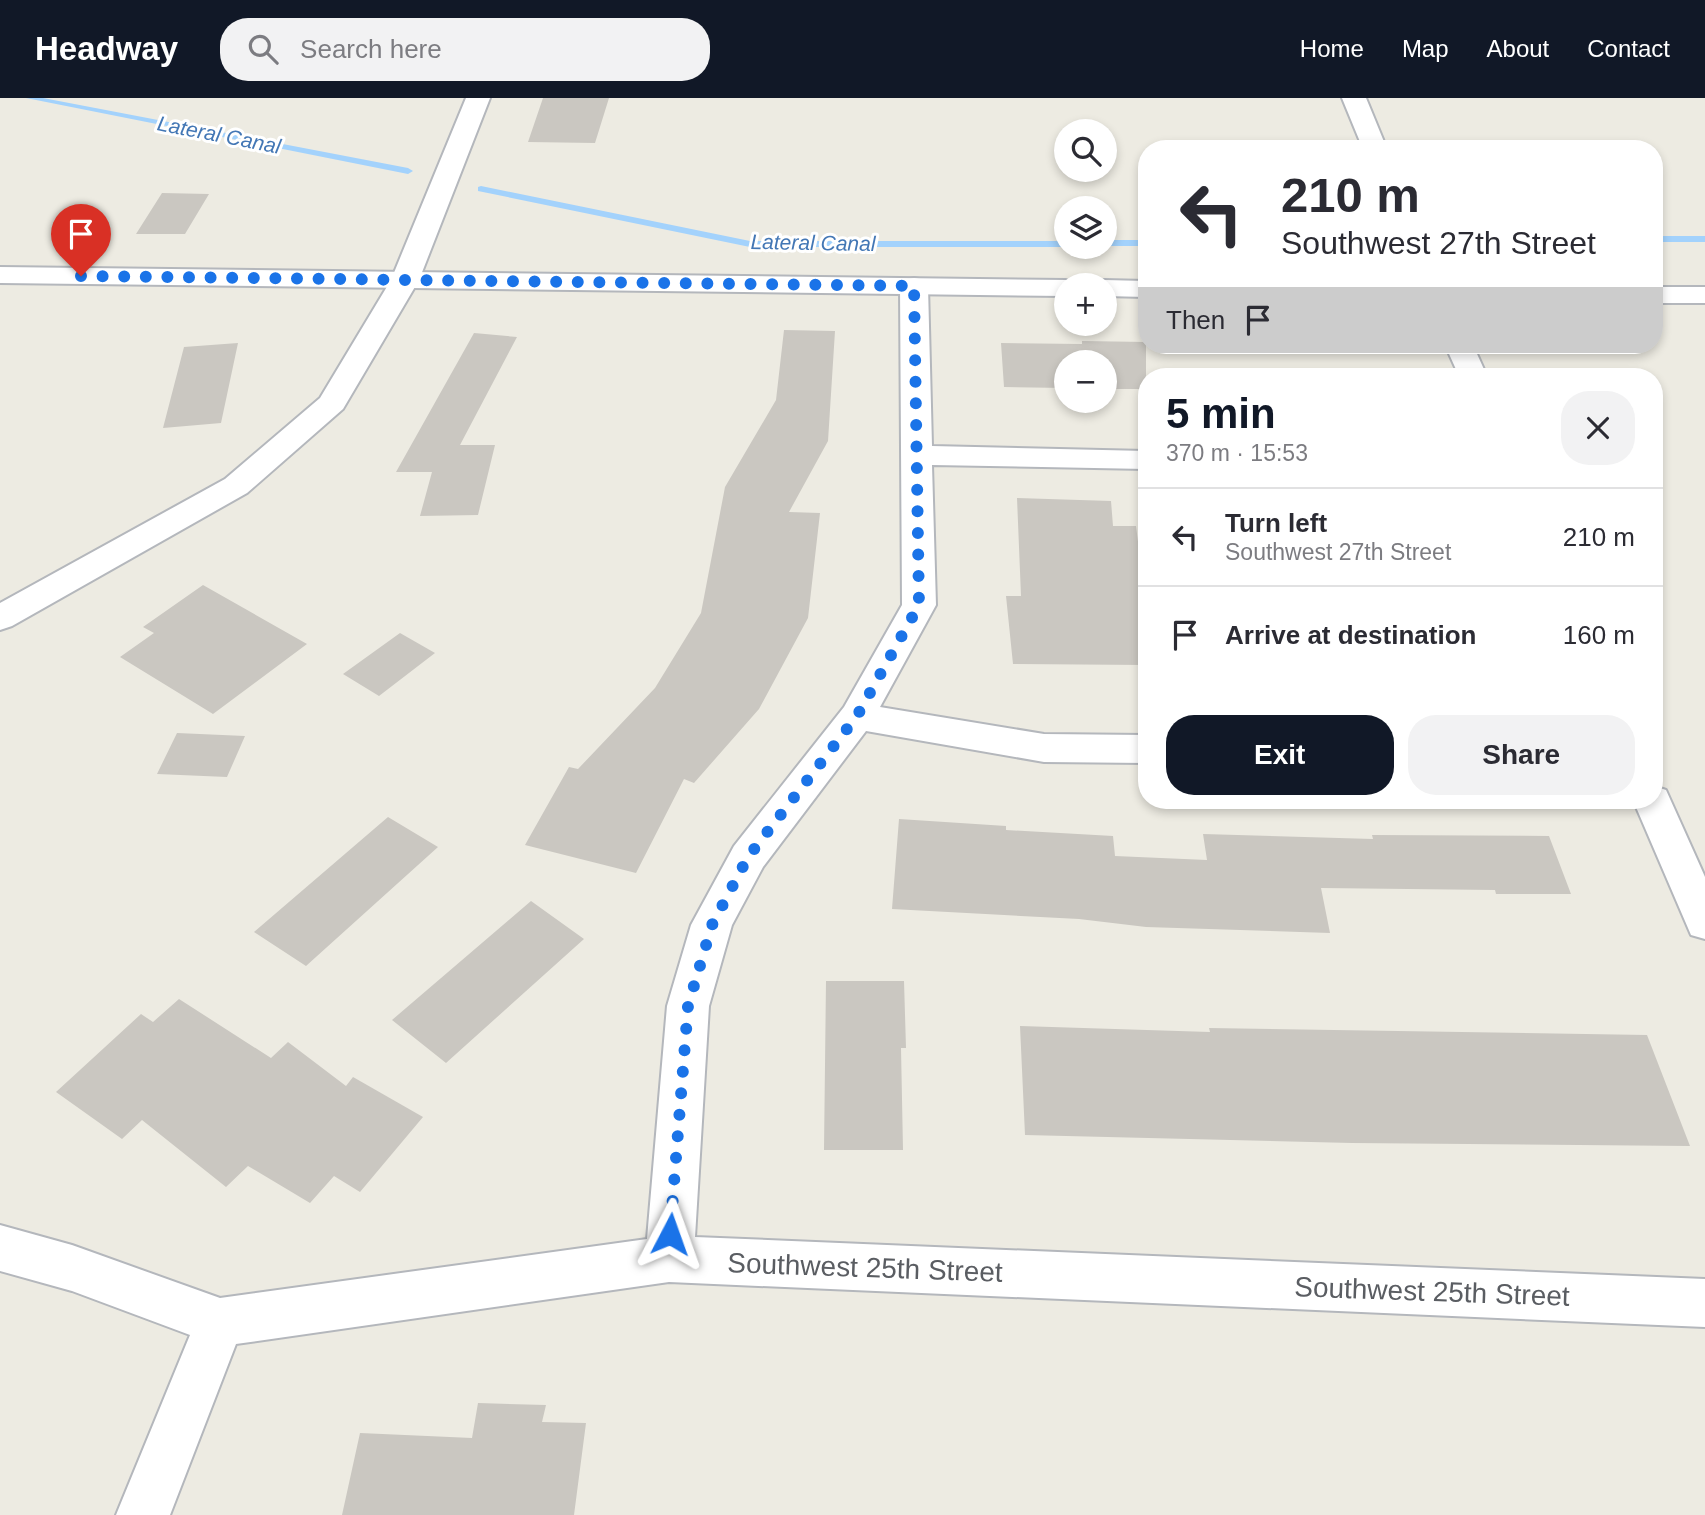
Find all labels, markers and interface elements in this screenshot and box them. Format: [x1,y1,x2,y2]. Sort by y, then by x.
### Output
search box [220,18,710,81]
text: Headway [35,30,178,67]
icon: search [244,30,282,68]
text: Search here [300,34,442,64]
text: Home [1300,35,1364,62]
text: Map [1402,35,1449,62]
text: About [1487,35,1549,62]
text: Contact [1587,35,1670,62]
water label: Lateral Canal [156,111,284,158]
map controls [1054,119,1117,413]
button: search [1054,119,1117,182]
icon: left [1166,168,1257,259]
text: 210 m [1281,168,1420,222]
button: layers [1054,196,1117,259]
pin [51,204,111,276]
icon: arrive [62,215,100,253]
text: Southwest 27th Street [1281,225,1596,261]
water label: Lateral Canal [750,230,877,255]
button: + [1054,273,1117,336]
icon: arrive [1239,301,1277,339]
text: Then [1166,305,1225,335]
button: − [1054,350,1117,413]
text: 5 min [1166,390,1276,437]
button: close [1561,391,1635,465]
text: 370 m · 15:53 [1166,440,1308,466]
text: Turn left [1225,508,1327,538]
icon: left [1166,518,1204,556]
text: 210 m [1563,522,1635,552]
text: Southwest 27th Street [1225,539,1451,565]
icon: arrive [1166,616,1204,654]
text: Arrive at destination [1225,620,1476,650]
text: 160 m [1563,620,1635,650]
button: Exit [1166,715,1394,795]
button: Share [1408,715,1635,795]
position arrow [633,1197,707,1271]
street label: Southwest 25th Street [727,1247,1003,1288]
street label: Southwest 25th Street [1294,1271,1570,1312]

